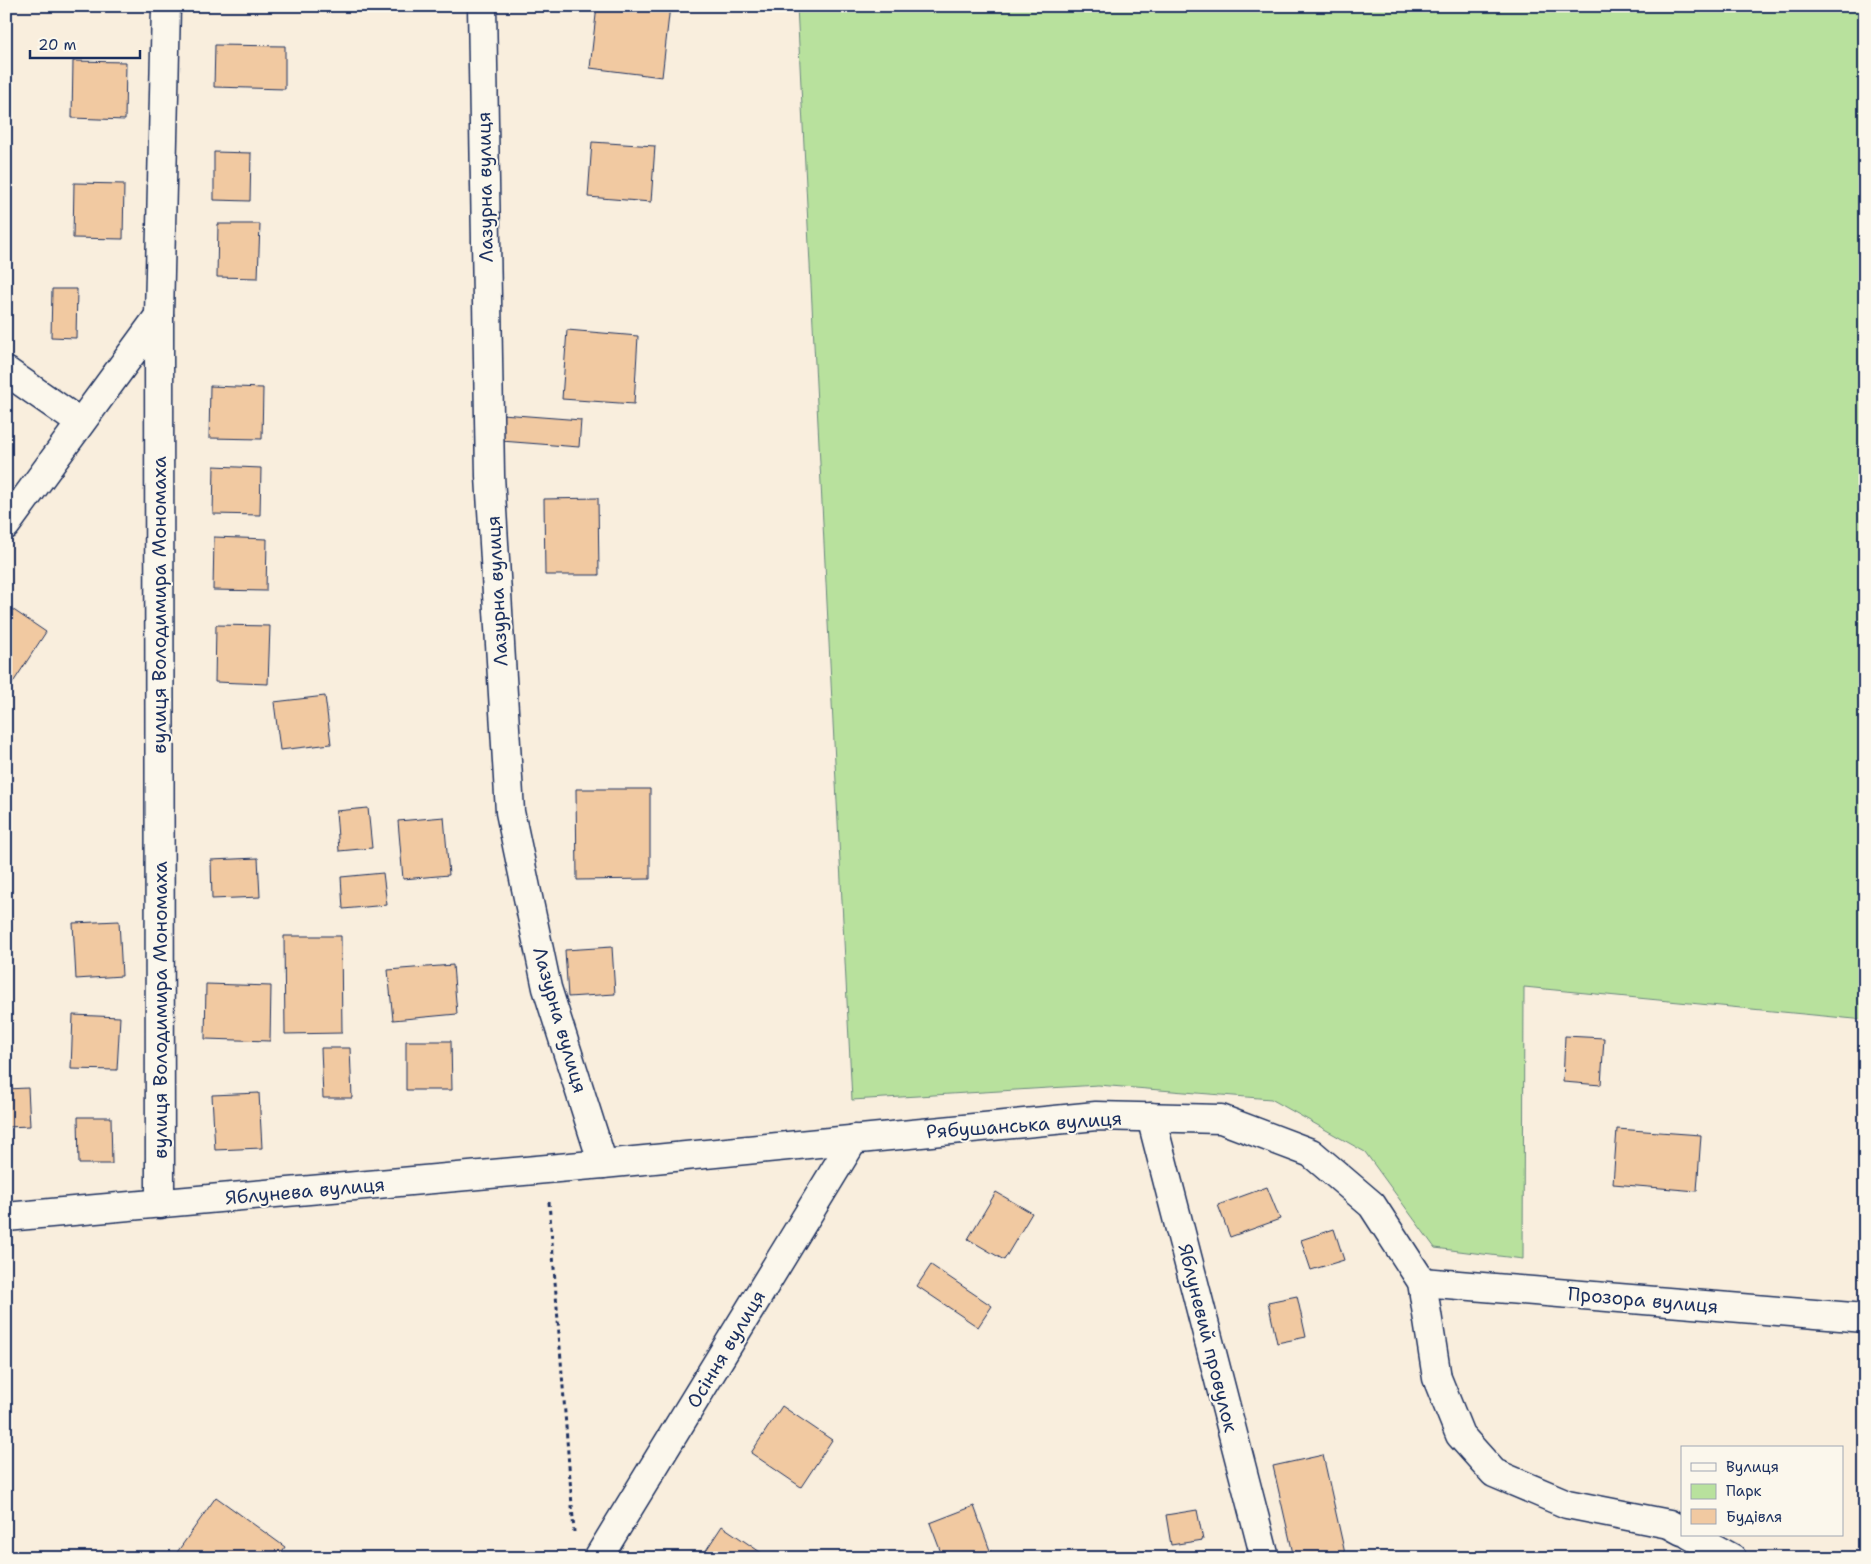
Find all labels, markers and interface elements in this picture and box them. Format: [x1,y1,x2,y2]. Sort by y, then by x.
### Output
scale bar [30,28,140,60]
text: 20 m [38,35,77,55]
street label: Лазурна вулиця [471,111,499,263]
street label: вулиця Володимира Мономаха [147,456,172,754]
street label: Лазурна вулиця [481,515,513,667]
street label: вулиця Володимира Мономаха [148,861,173,1159]
street label: Лазурна вулиця [527,944,593,1096]
street label: Рябушанська вулиця [925,1106,1123,1144]
street label: Яблунева вулиця [224,1172,386,1210]
street label: Яблуневий провулок [1172,1241,1244,1435]
street label: Прозора вулиця [1567,1281,1719,1319]
street label: Осіння вулиця [681,1285,771,1413]
legend [1681,1446,1844,1536]
text: Вулиця [1726,1457,1779,1477]
text: Парк [1726,1481,1762,1501]
text: Будівля [1726,1507,1782,1527]

